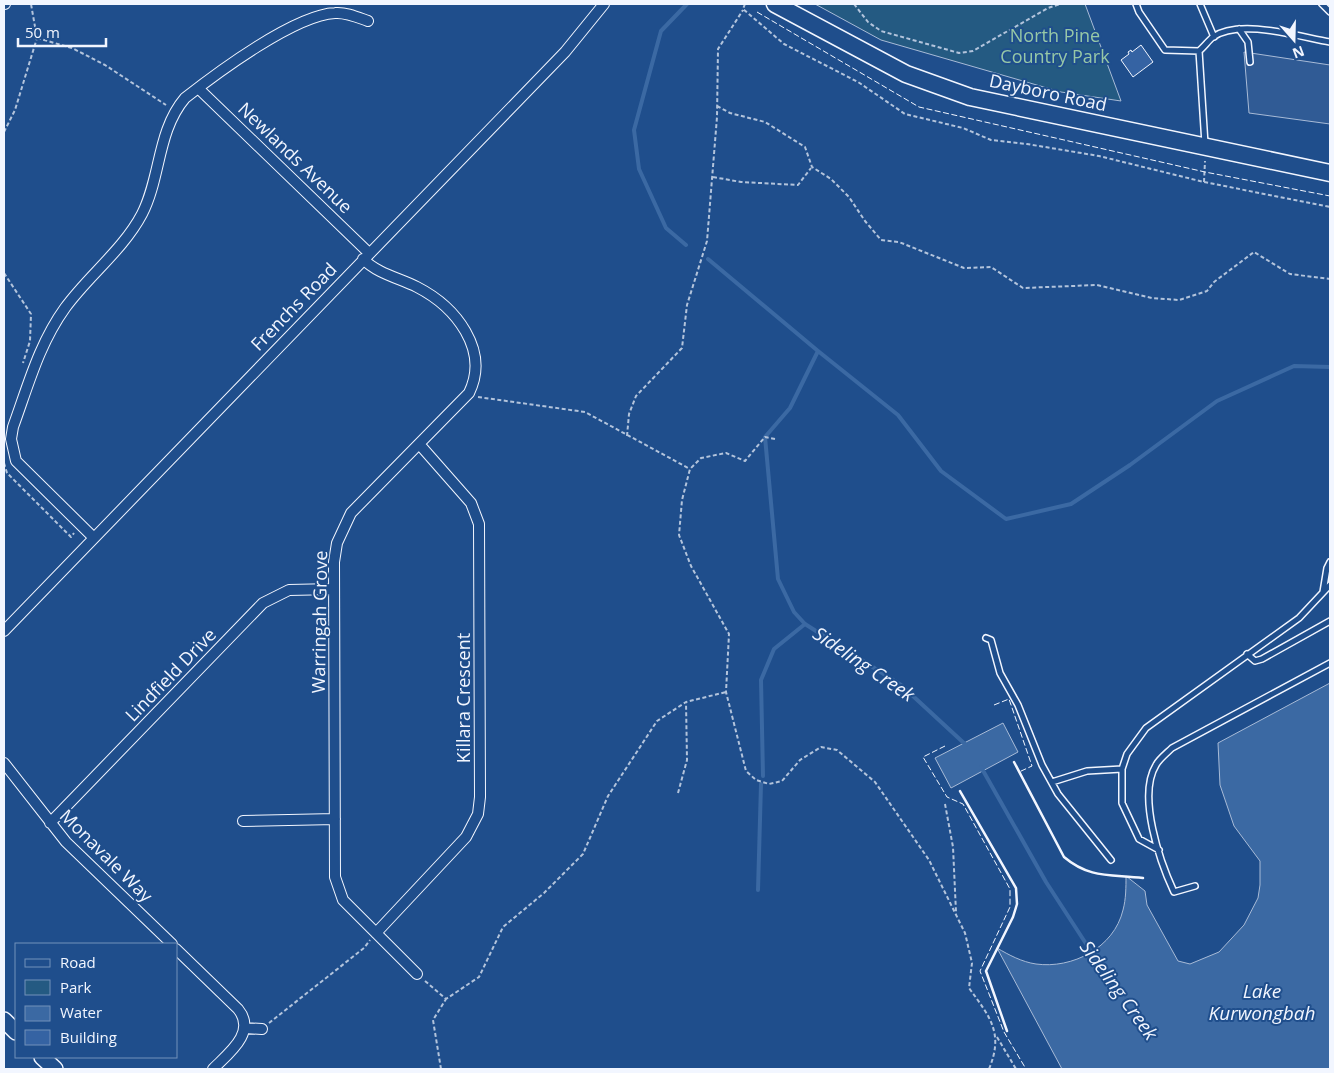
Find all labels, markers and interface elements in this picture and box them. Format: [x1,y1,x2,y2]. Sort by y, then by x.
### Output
scale bar [18,15,105,47]
north arrow [1269,15,1319,65]
text: 50 m [25,22,60,42]
park label: North Pine Country Park [1000,23,1110,68]
text: N [1290,42,1307,64]
street label: Dayboro Road [987,68,1109,116]
street label: Newlands Avenue [233,97,358,218]
street label: Frenchs Road [245,257,341,356]
street label: Warringah Grove [306,550,332,694]
water label: Sideling Creek [808,620,920,708]
street label: Lindfield Drive [120,622,221,726]
street label: Killara Crescent [451,633,475,763]
street label: Monavale Way [55,804,159,908]
water label: Sideling Creek [1074,935,1164,1046]
legend [15,943,178,1058]
text: Road [60,952,96,972]
text: Park [60,977,91,997]
water label: Lake Kurwongbah [1209,978,1315,1026]
text: Water [60,1002,102,1022]
text: Building [60,1027,117,1047]

